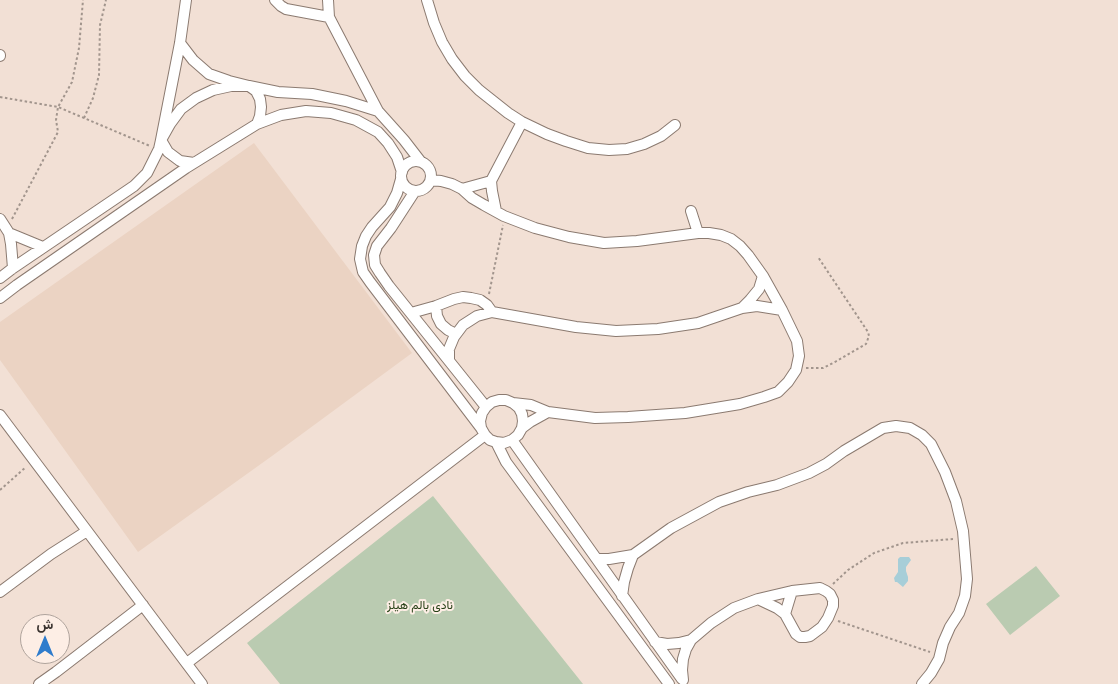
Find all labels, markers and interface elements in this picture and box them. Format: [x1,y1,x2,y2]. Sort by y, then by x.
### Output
park label: نادى بالم هيلز [387,599,453,613]
north arrow [20,614,70,664]
text: ش [37,616,53,633]

